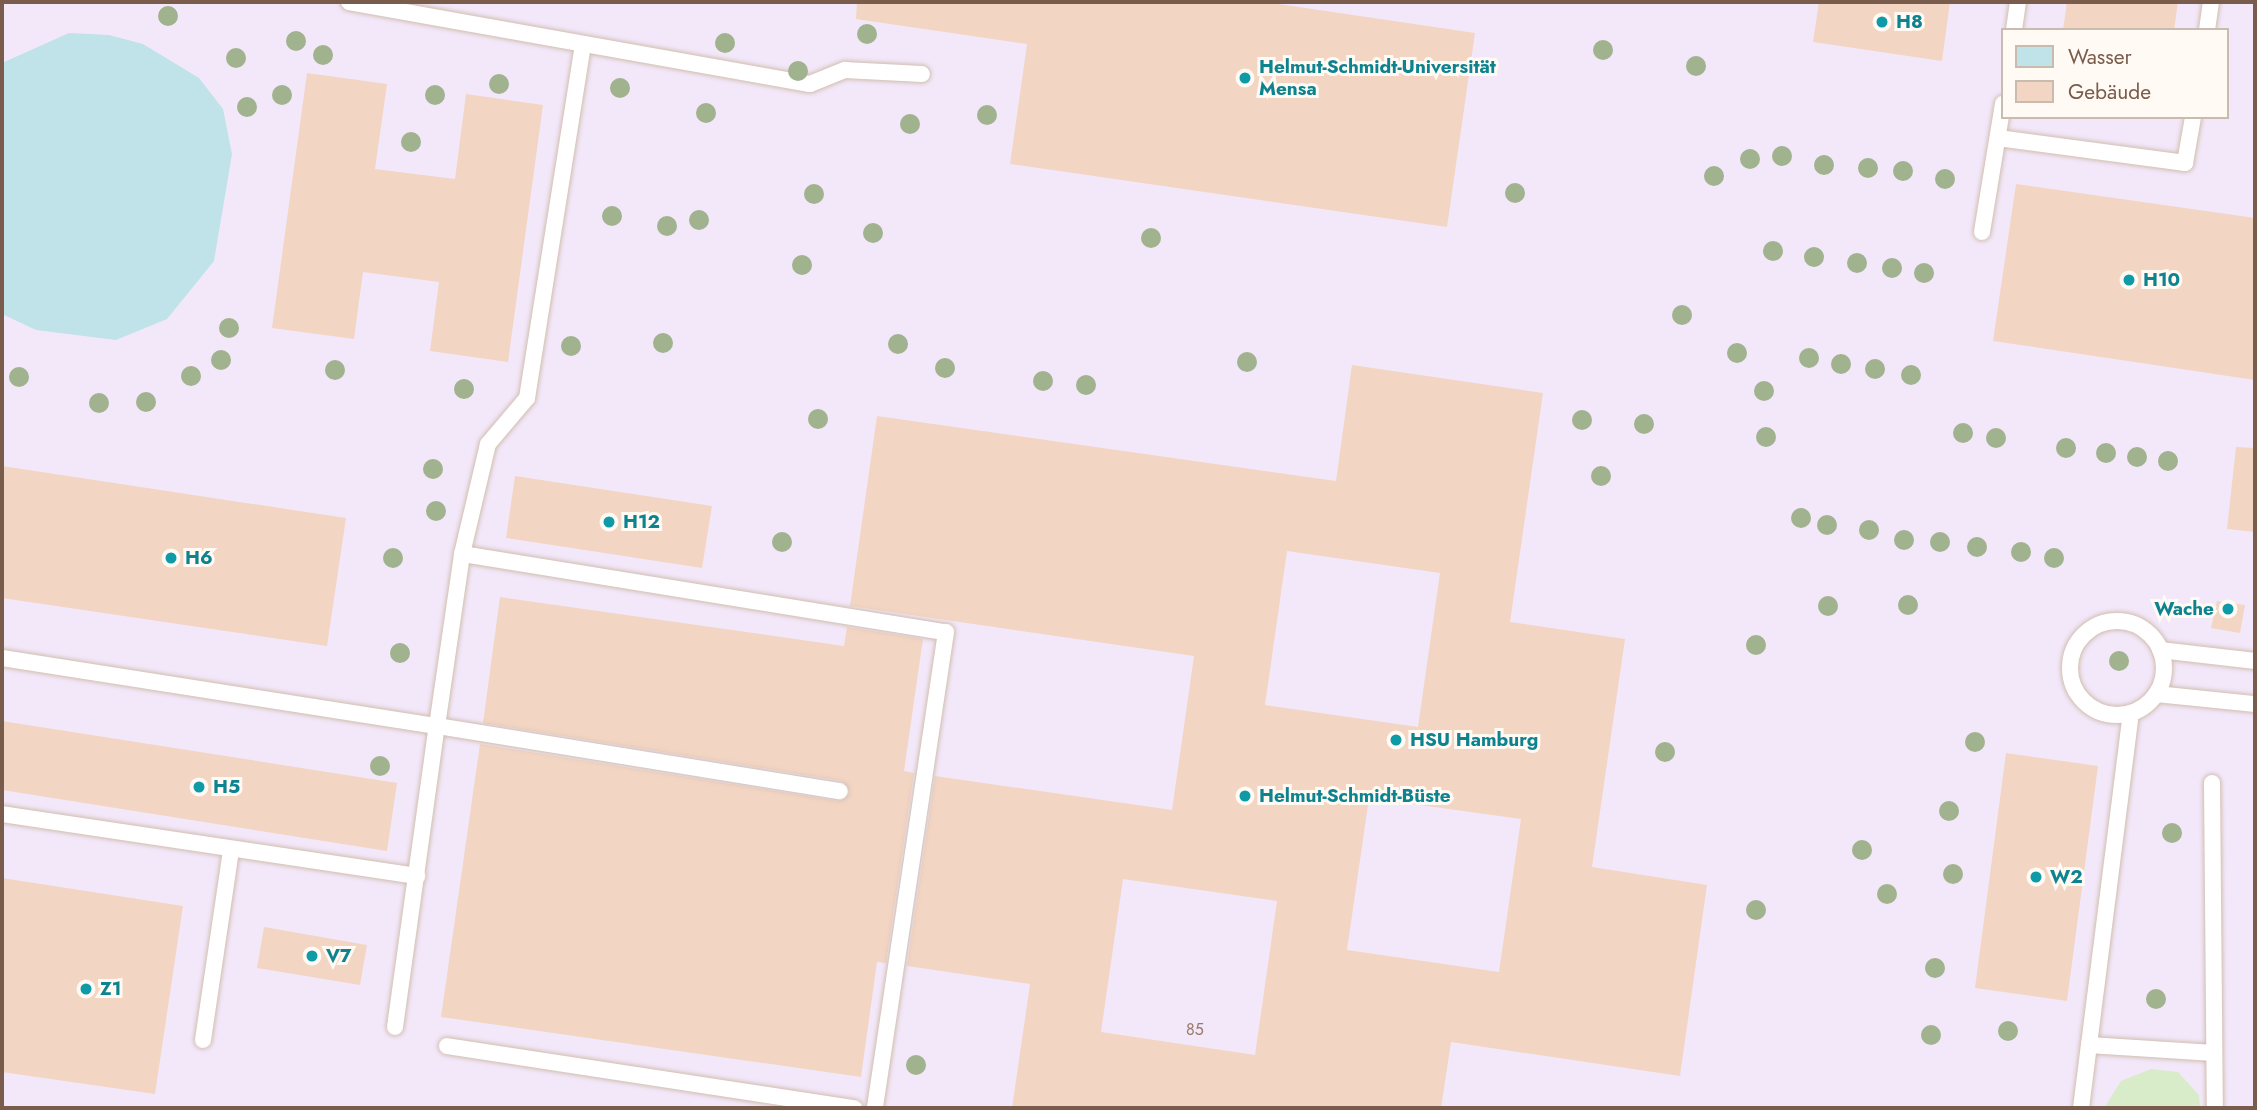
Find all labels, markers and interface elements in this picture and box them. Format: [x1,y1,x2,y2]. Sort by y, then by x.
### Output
place label: H8 [1896,11,1923,33]
marker: H8 [1874,14,1890,30]
legend [2002,28,2229,119]
text: Wasser [2068,42,2132,72]
place label: Helmut-Schmidt-Universität Mensa [1259,56,1496,100]
marker: Helmut-Schmidt-Universität Mensa [1237,70,1253,86]
text: Gebäude [2068,77,2151,107]
place label: H10 [2143,269,2180,291]
marker: H10 [2121,272,2137,288]
place label: H12 [623,511,660,533]
marker: H12 [601,514,617,530]
place label: H6 [185,547,213,569]
marker: H6 [163,550,179,566]
place label: Wache [2154,598,2214,620]
marker: Wache [2220,601,2236,617]
place label: HSU Hamburg [1410,729,1538,751]
marker: HSU Hamburg [1388,732,1404,748]
place label: H5 [213,776,240,798]
marker: H5 [191,779,207,795]
place label: Helmut-Schmidt-Büste [1259,785,1451,807]
marker: Helmut-Schmidt-Büste [1237,788,1253,804]
place label: W2 [2050,866,2083,888]
marker: W2 [2028,869,2044,885]
place label: V7 [326,945,351,967]
marker: V7 [304,948,320,964]
place label: Z1 [100,978,121,1000]
marker: Z1 [78,981,94,997]
house number: 85 [1186,1020,1204,1040]

